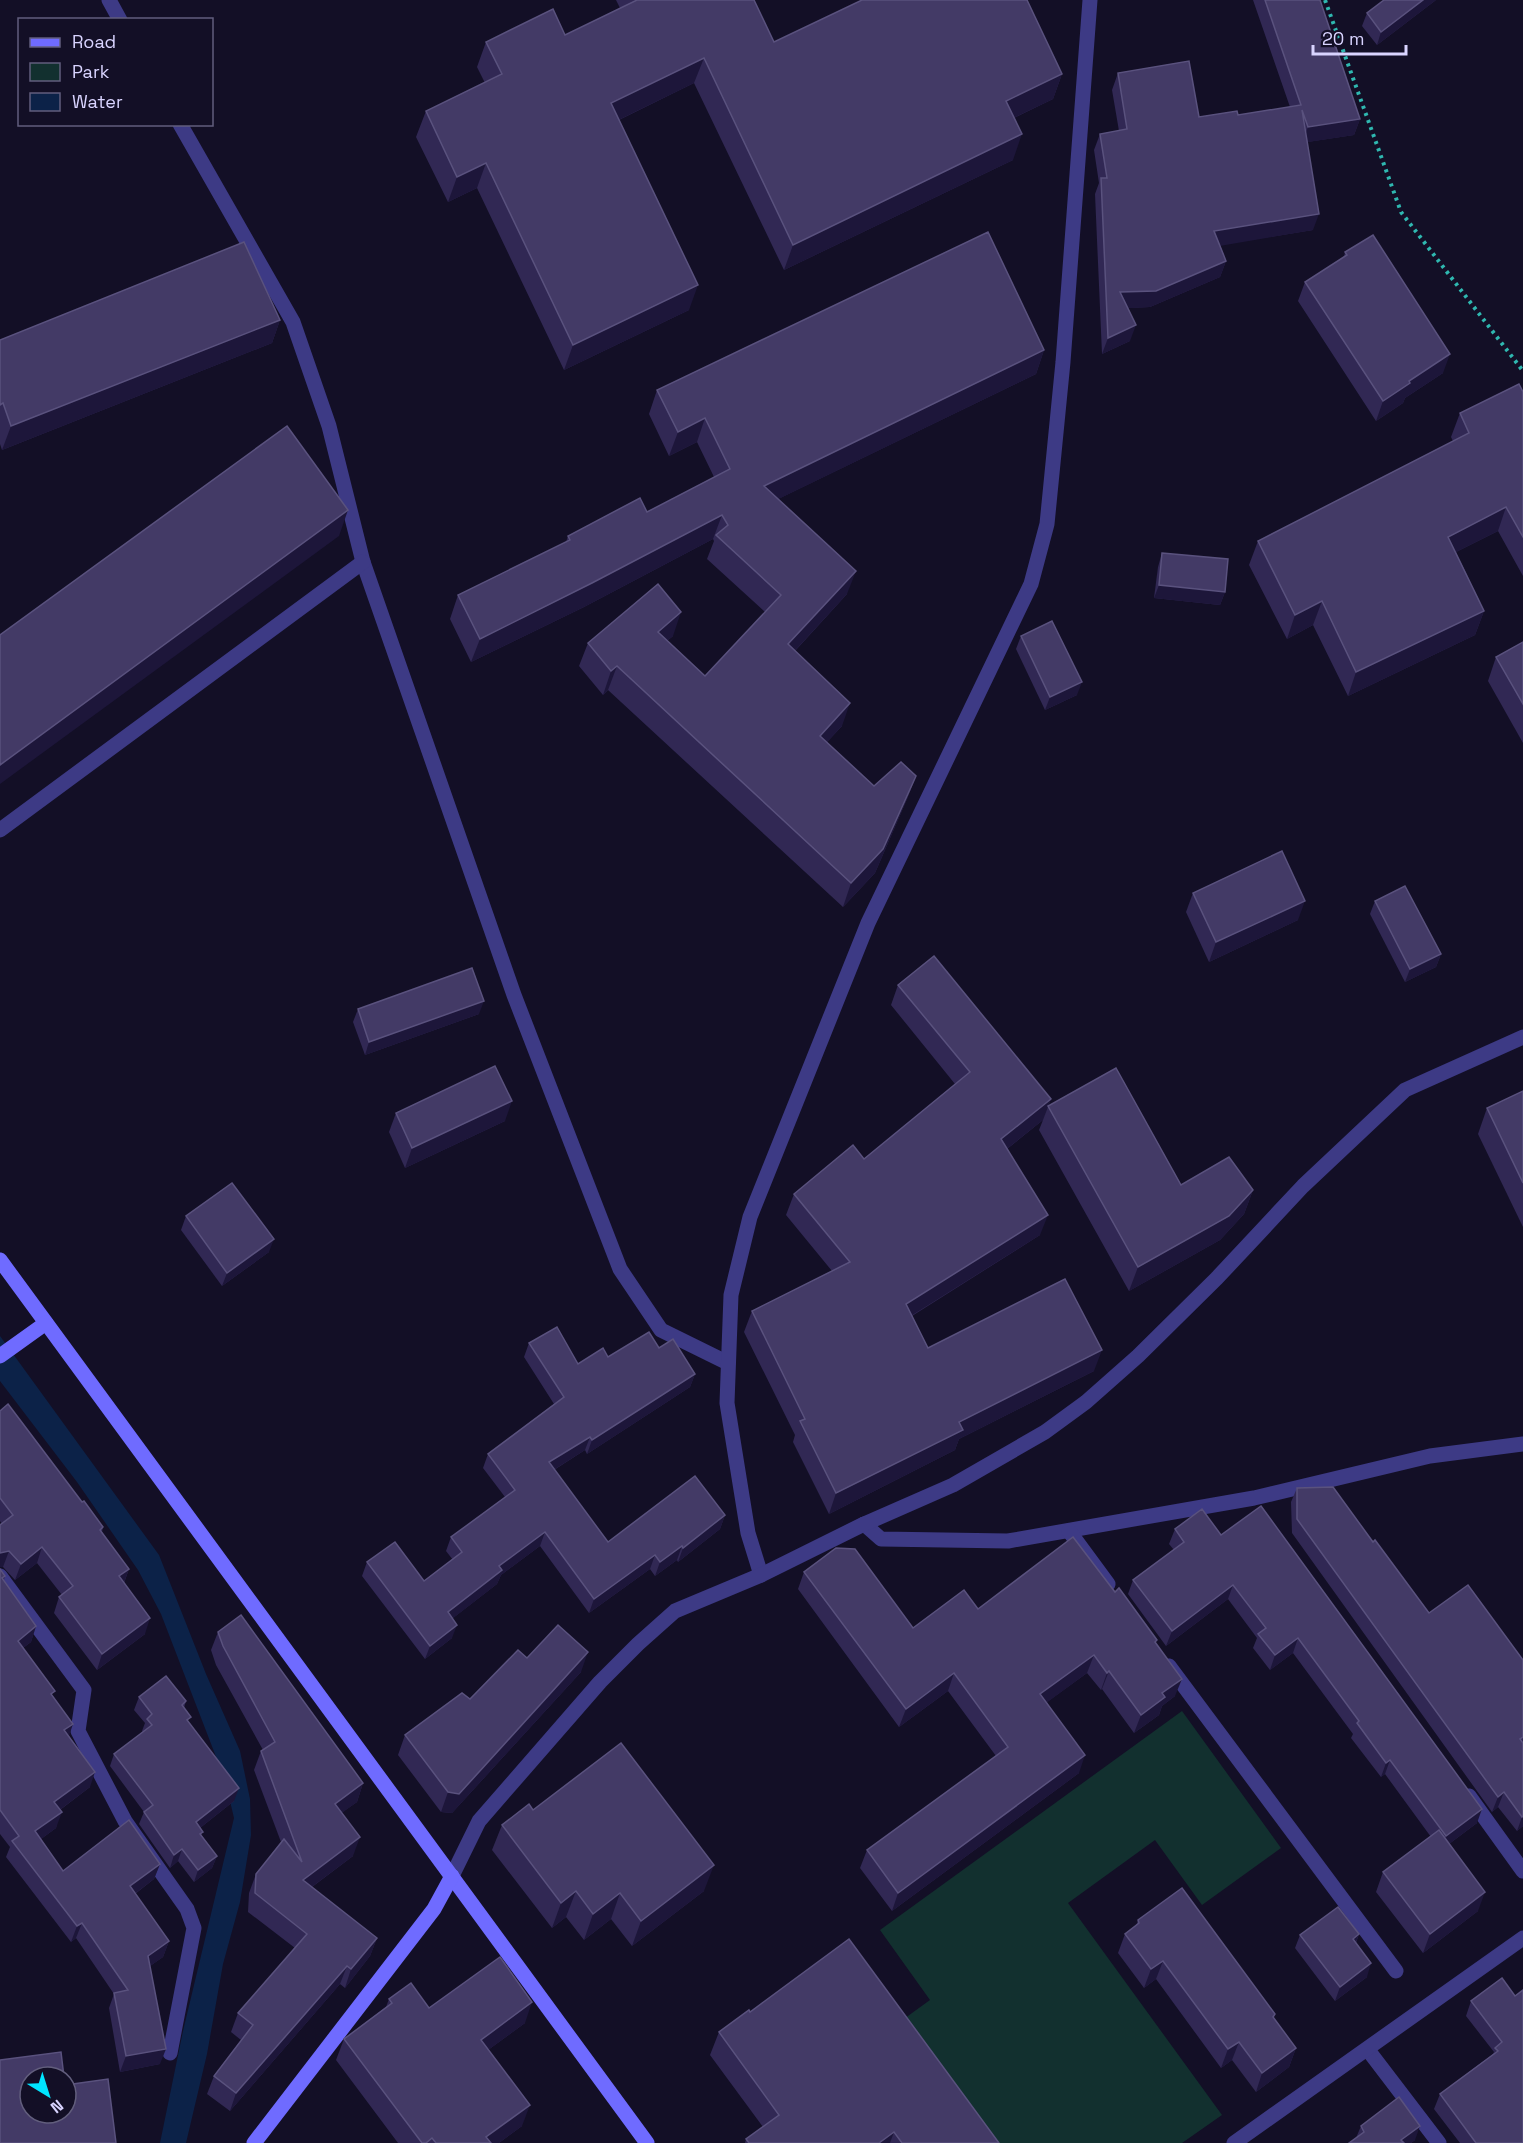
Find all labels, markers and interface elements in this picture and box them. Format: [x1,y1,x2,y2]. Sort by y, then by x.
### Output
legend [18,18,213,126]
scale bar [1313,18,1406,56]
text: 20 m [1322,27,1365,50]
text: Road [72,30,116,53]
text: Park [72,60,110,83]
text: Water [72,90,123,113]
north arrow [18,2065,78,2125]
text: N [46,2095,68,2118]

